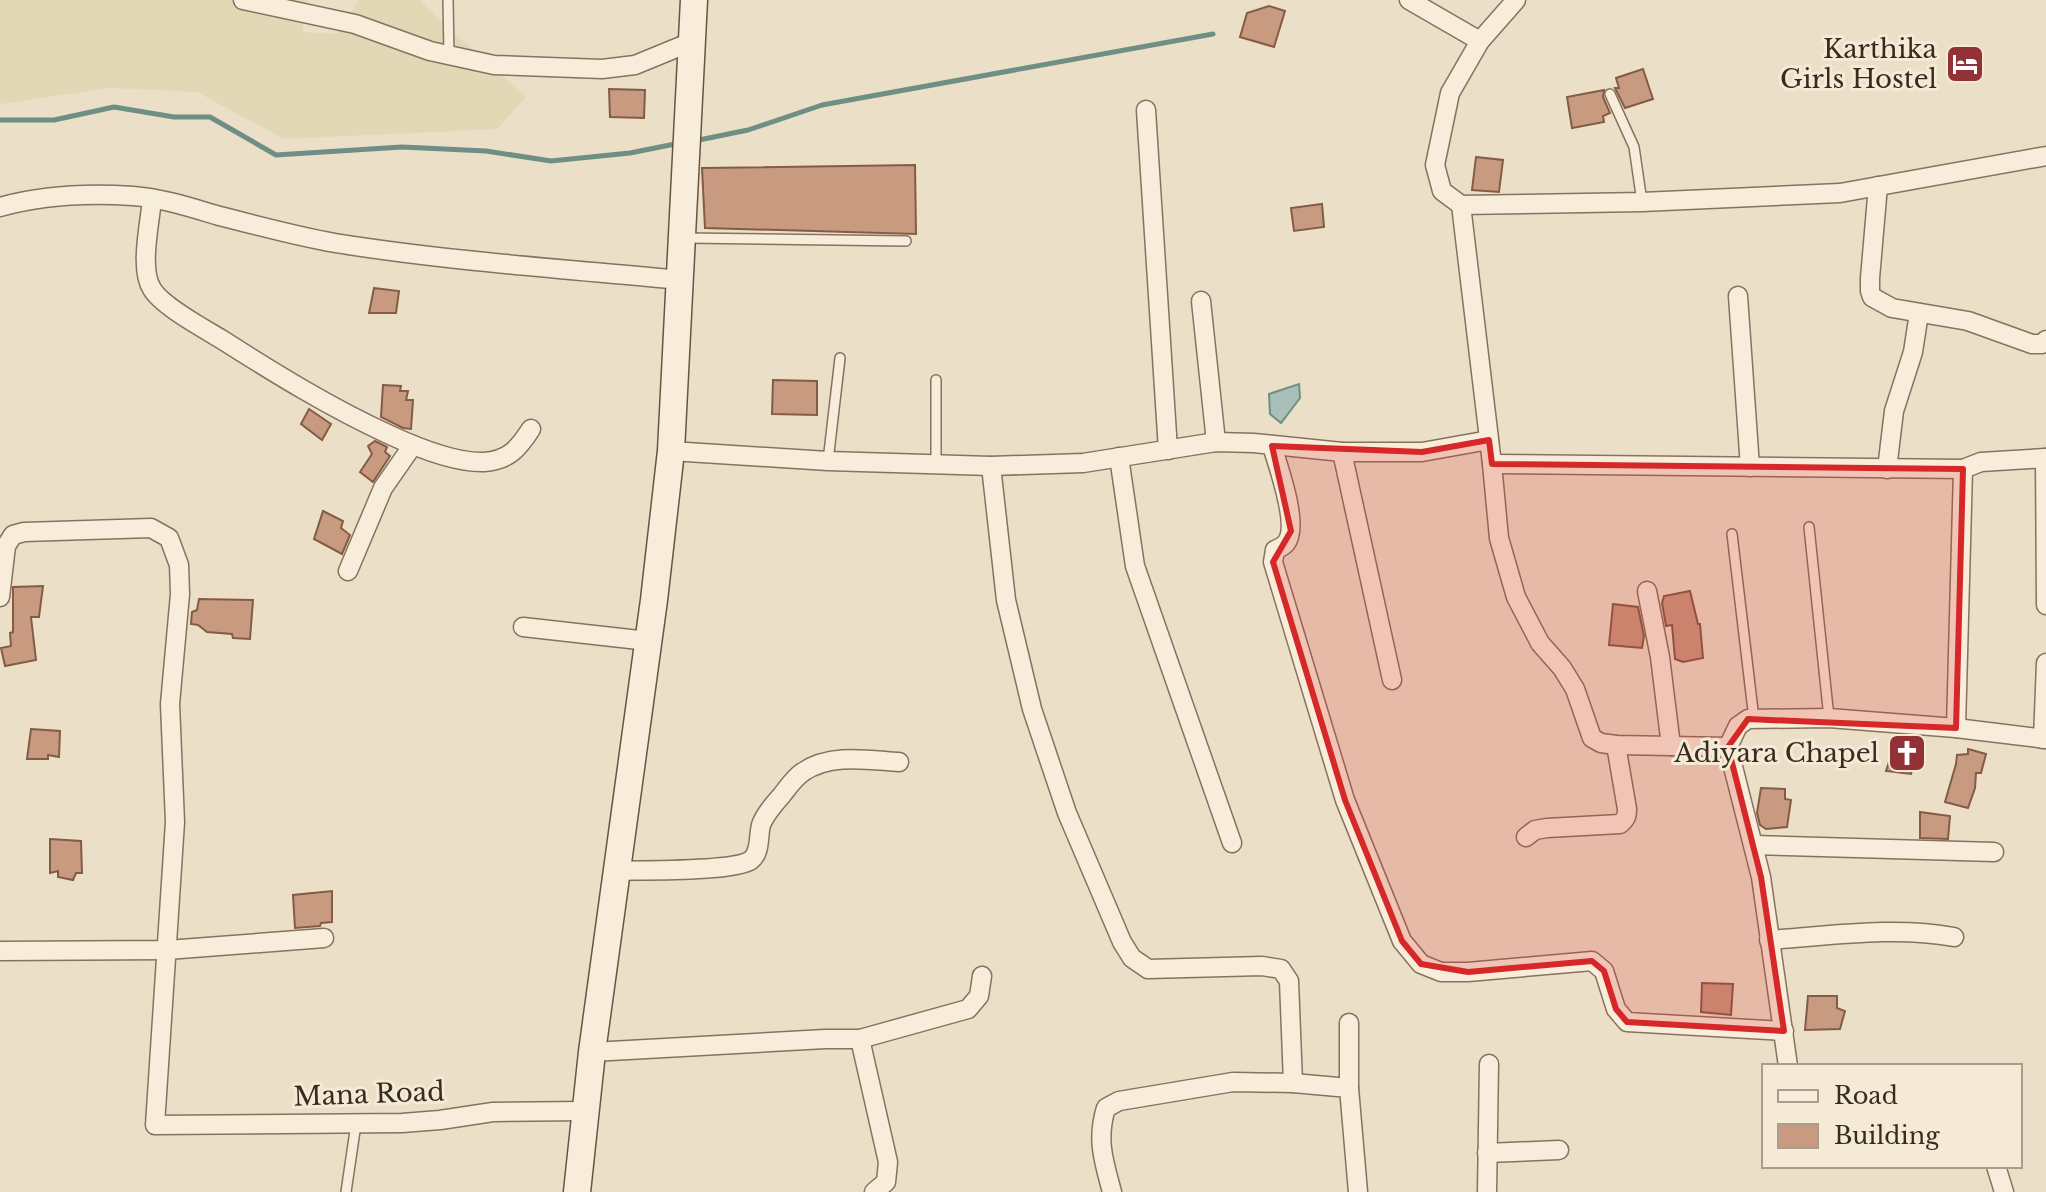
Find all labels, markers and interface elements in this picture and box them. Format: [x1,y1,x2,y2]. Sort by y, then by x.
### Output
place label: Karthika Girls Hostel [1780,33,1938,95]
hotel icon: Karthika Girls Hostel [1944,43,1986,85]
church icon: Adiyara Chapel [1886,732,1928,774]
place label: Adiyara Chapel [1673,737,1879,769]
legend [1762,1064,2022,1168]
street label: Mana Road [293,1075,445,1113]
text: Road [1834,1081,1898,1110]
text: Building [1834,1121,1940,1150]

